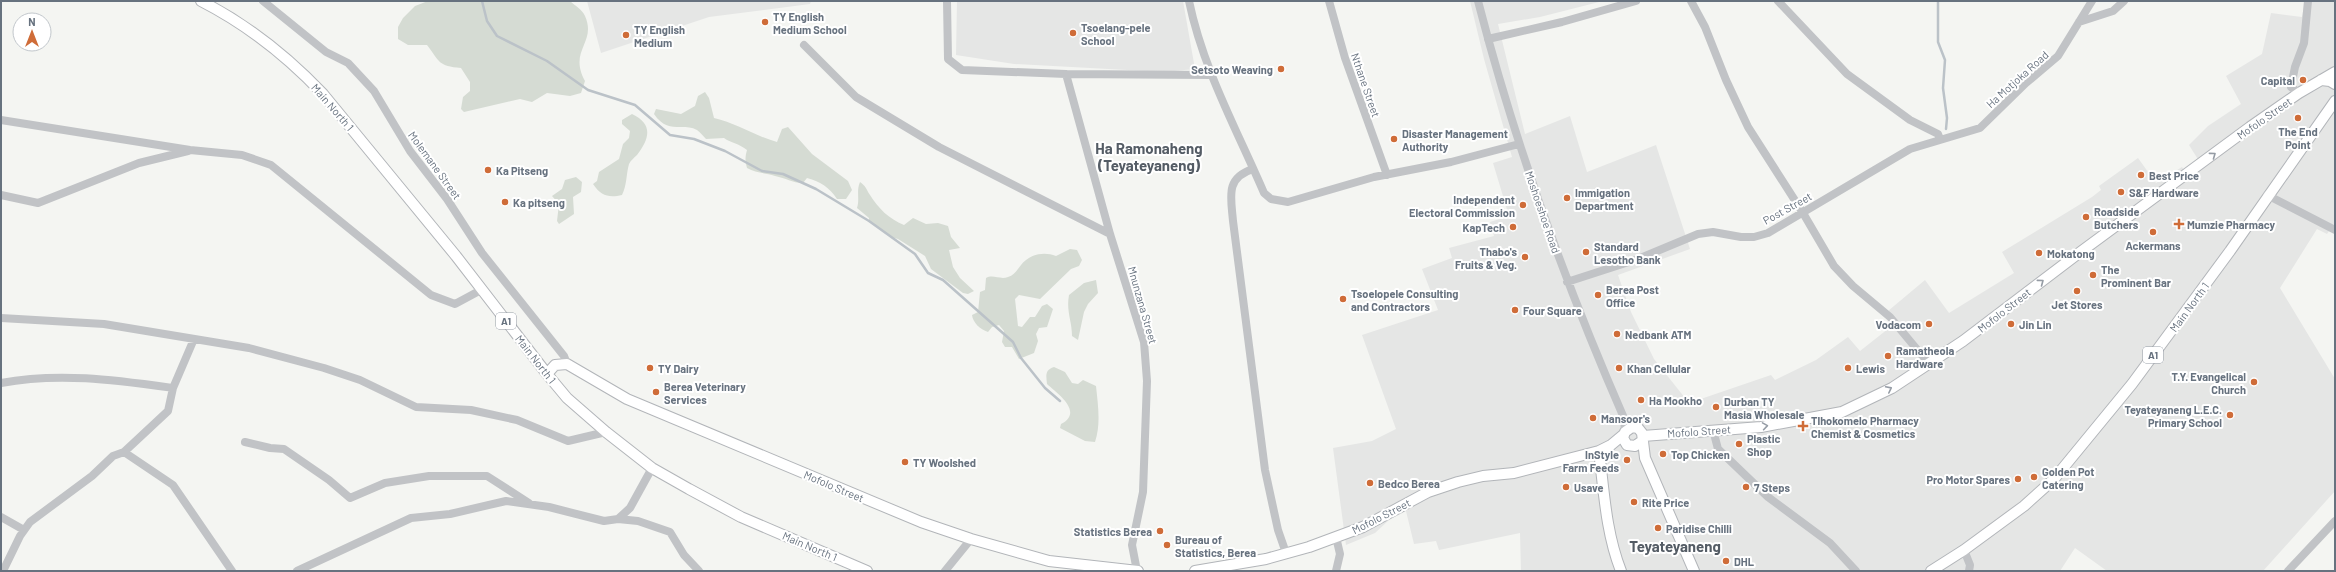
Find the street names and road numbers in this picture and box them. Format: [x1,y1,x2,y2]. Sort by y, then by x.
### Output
street label: Ha Motjoka Road [1983,48,2051,110]
street label: Nthane Street [1349,51,1383,119]
street label: Main North 1 [309,81,357,133]
street label: Mofolo Street [2234,94,2294,142]
street label: Molemane Street [406,128,464,202]
street label: Moshoeshoe Road [1523,169,1563,255]
street label: Post Street [1760,189,1814,227]
street label: Mnunzana Street [1126,265,1160,345]
street label: Main North 1 [2167,280,2211,334]
street label: Mofolo Street [1975,285,2033,335]
road number: A1 [496,313,516,329]
street label: Main North 1 [513,332,559,386]
road number: A1 [2143,347,2163,363]
street label: Mofolo Street [1667,422,1731,440]
street label: Mofolo Street [802,468,866,504]
street label: Mofolo Street [1350,496,1412,536]
street label: Main North 1 [781,529,839,563]

